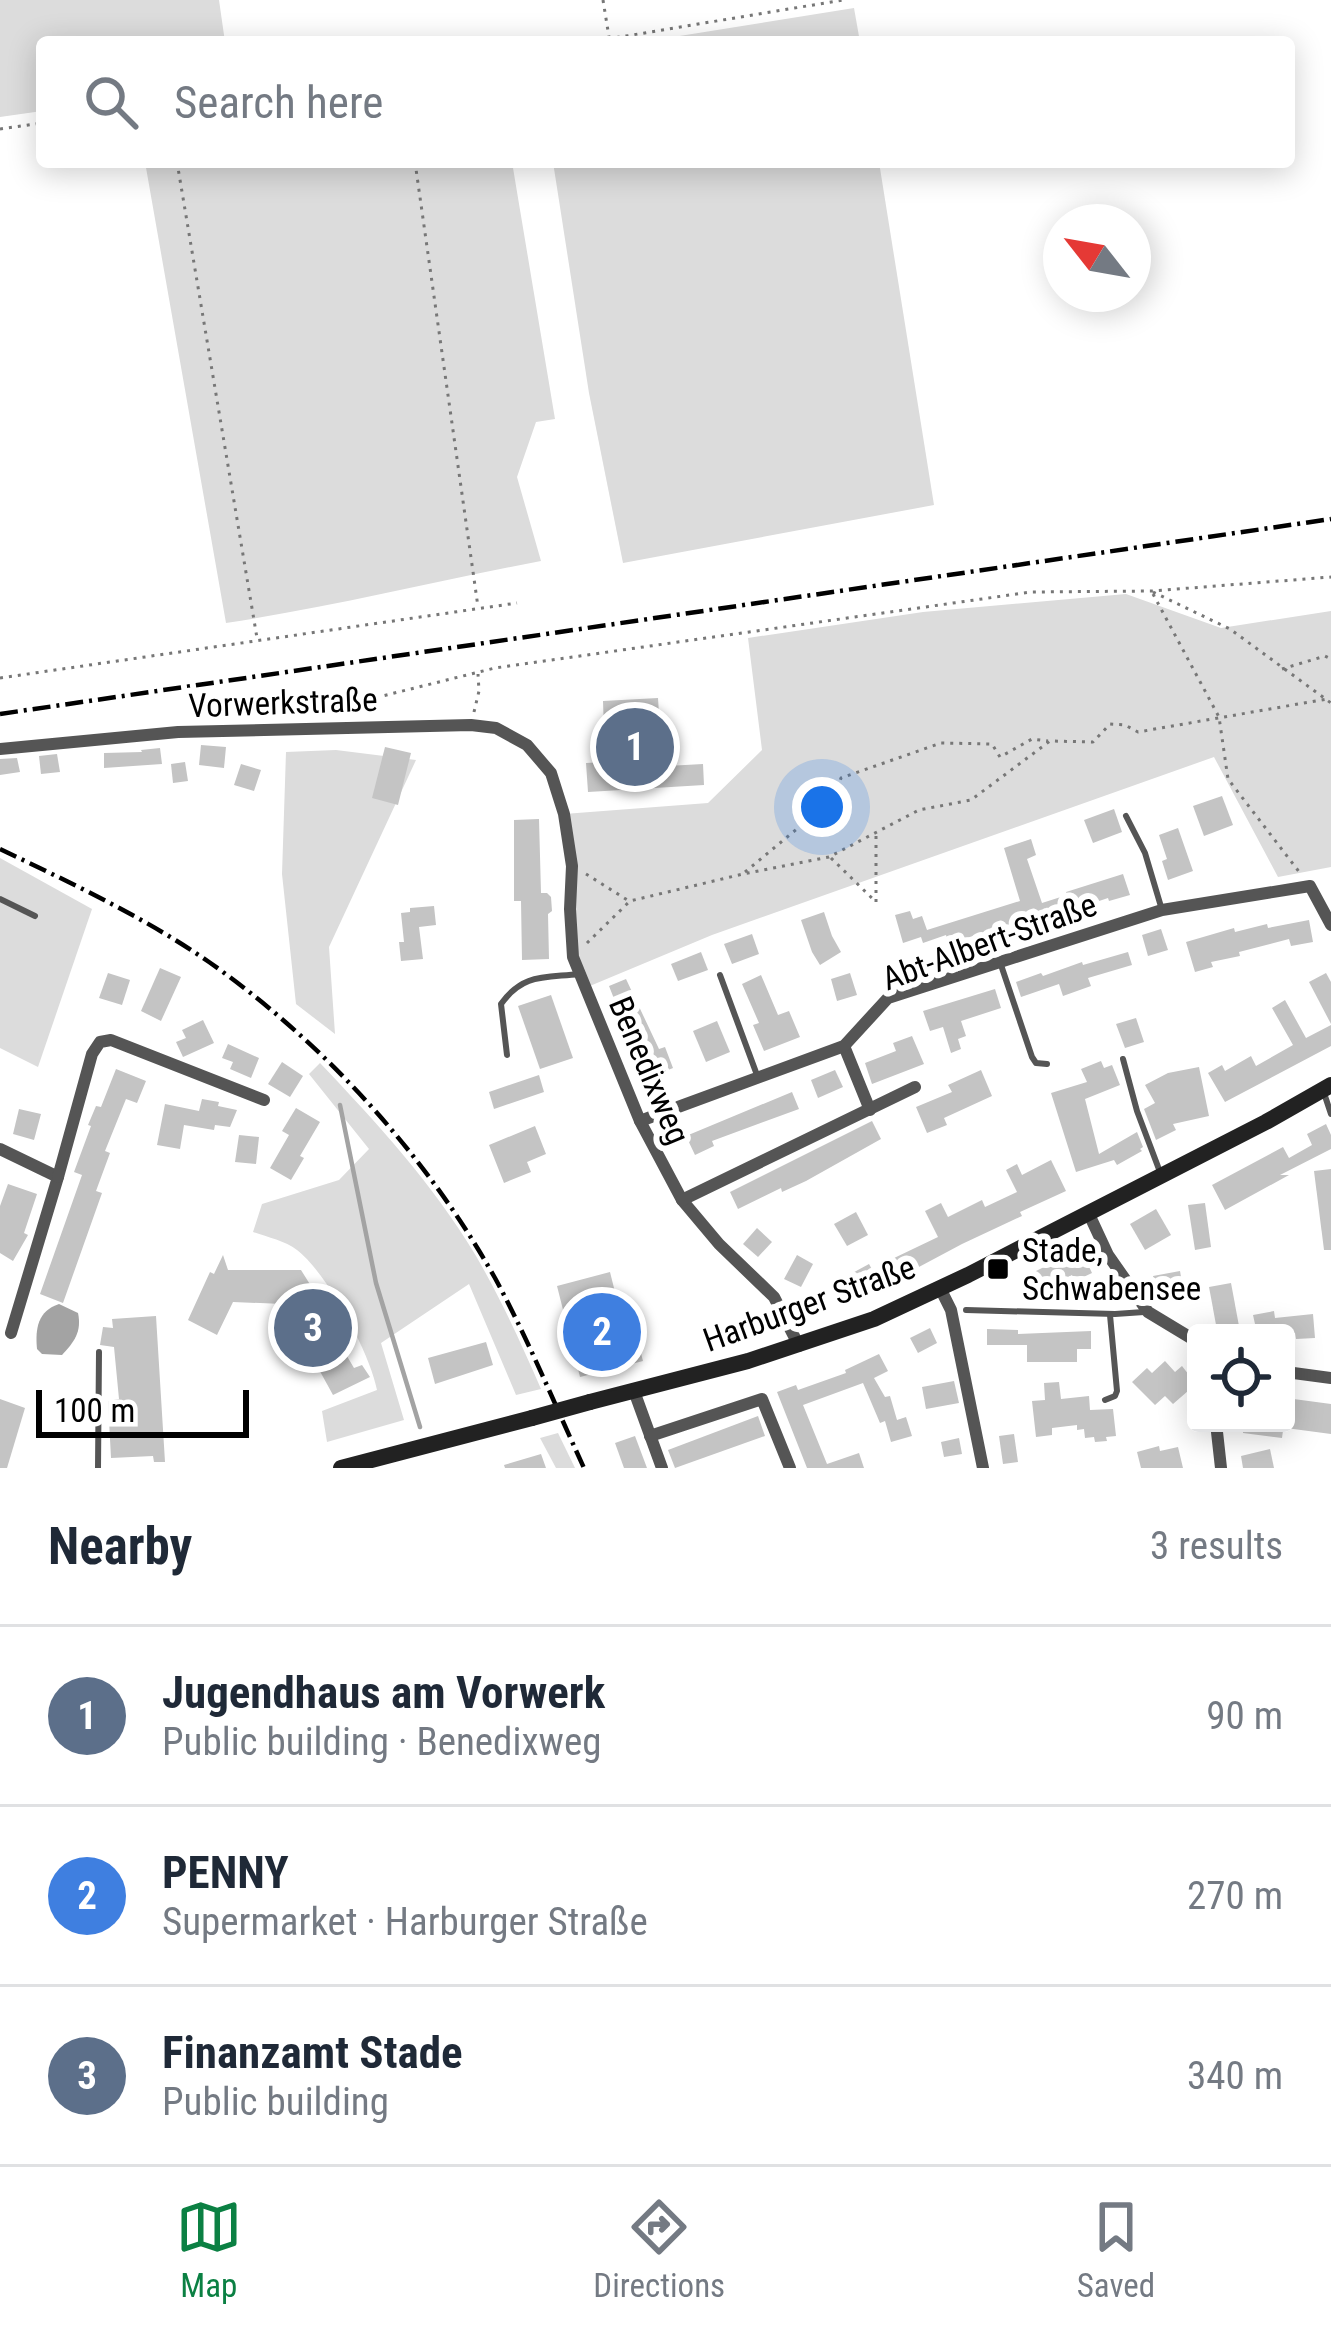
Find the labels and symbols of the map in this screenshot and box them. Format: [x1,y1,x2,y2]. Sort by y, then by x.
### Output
north arrow [1043,204,1151,312]
street label: Vorwerkstraße [188,680,378,725]
pin: 1 [596,702,674,792]
your location [792,777,852,837]
street label: Abt-Albert-Straße [877,885,1102,998]
street label: Benedixweg [601,991,698,1150]
place label: Stade, Schwabensee [1022,1231,1201,1308]
street label: Harburger Straße [698,1247,920,1360]
marker: Stade, Schwabensee [985,1256,1011,1282]
pin: 3 [274,1283,352,1373]
pin: 2 [563,1287,641,1377]
scale bar [36,1384,249,1437]

